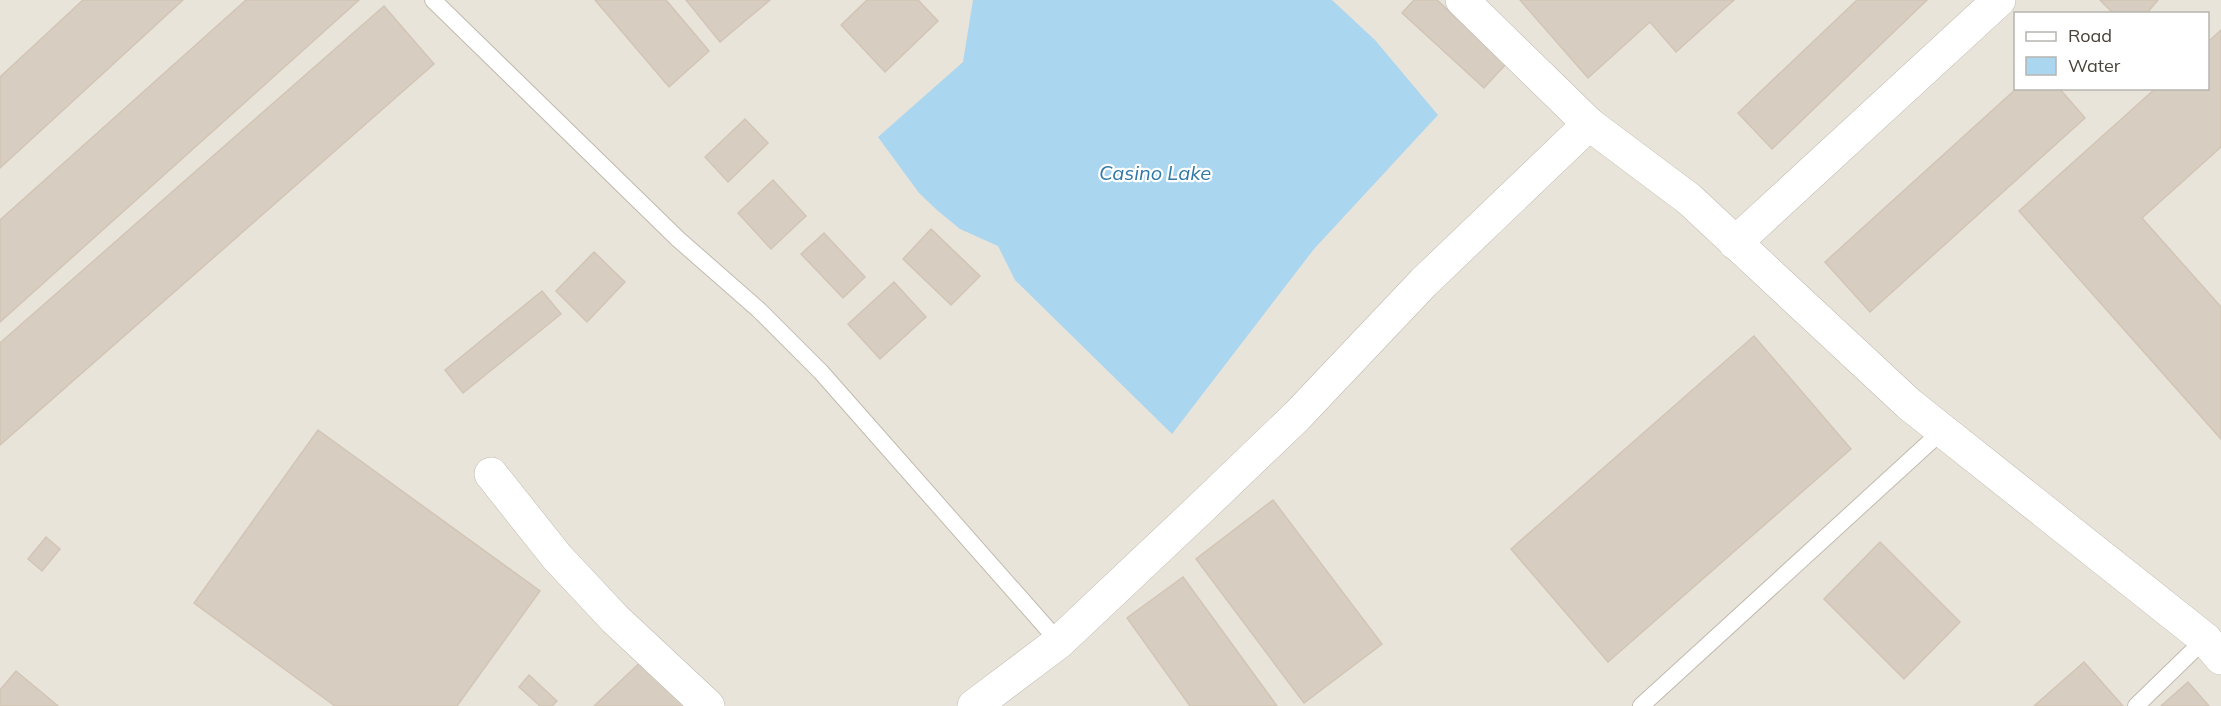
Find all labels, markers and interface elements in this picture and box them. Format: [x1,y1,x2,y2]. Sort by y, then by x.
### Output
legend [2014,12,2209,90]
text: Road [2068,24,2112,47]
text: Water [2068,54,2121,77]
water label: Casino Lake [1099,160,1211,185]

